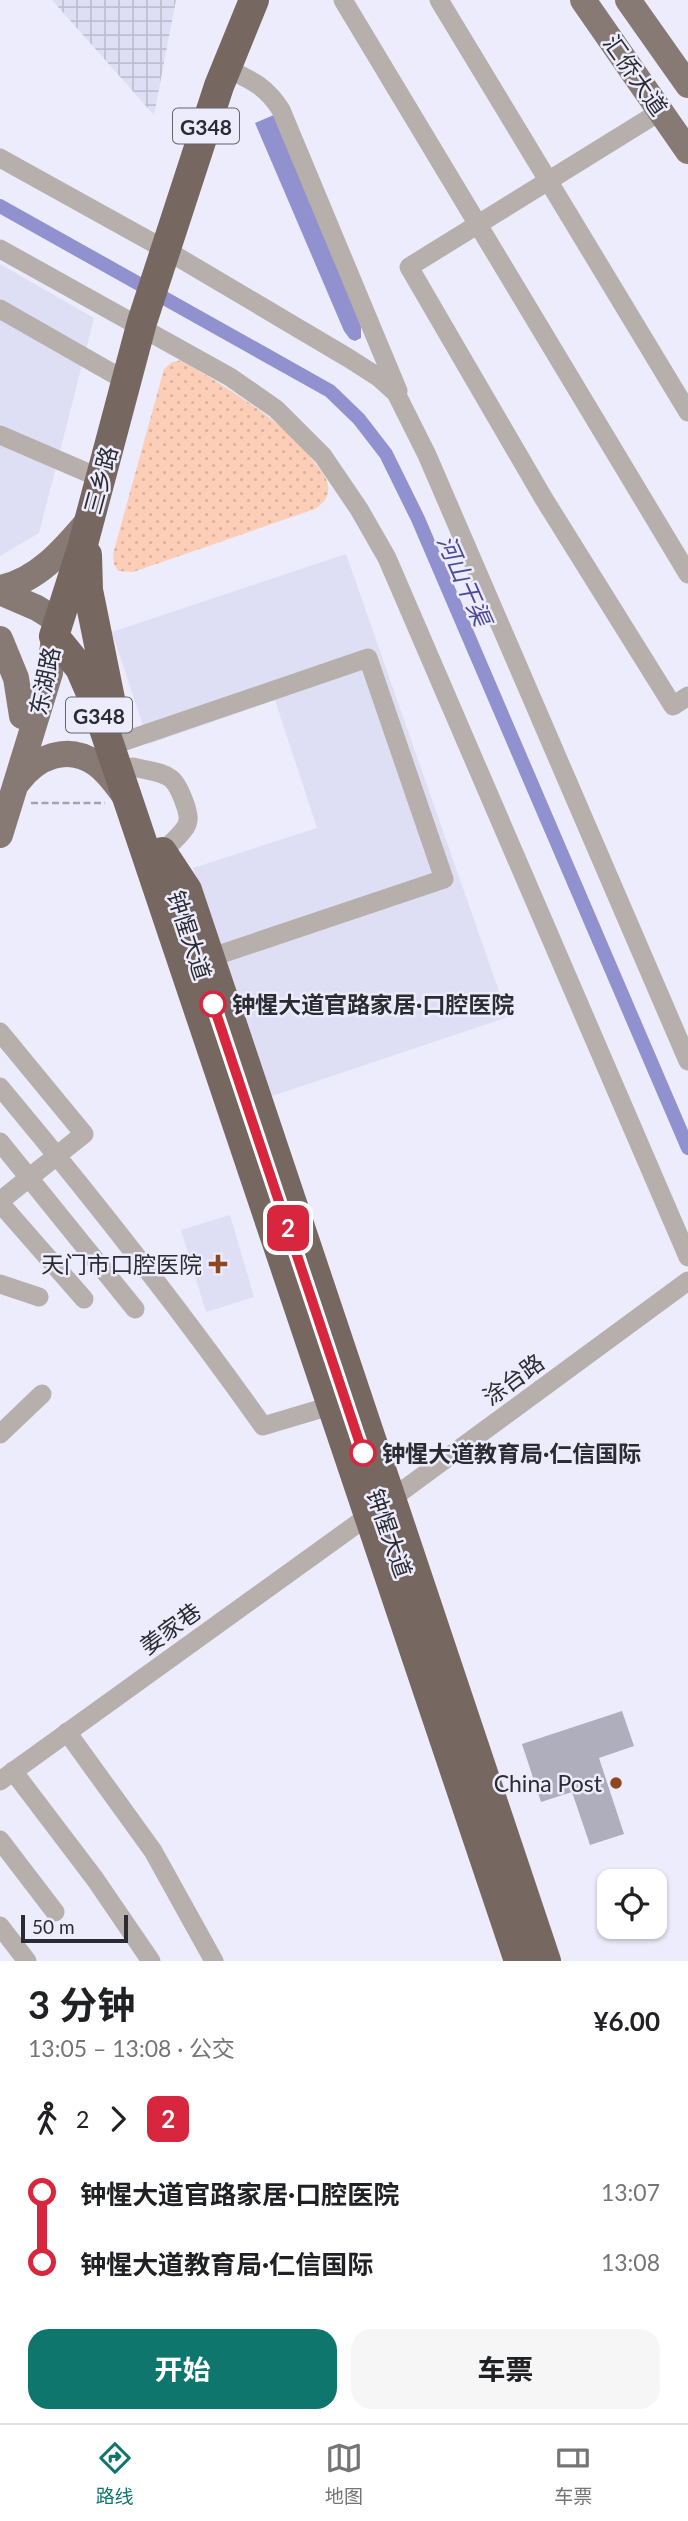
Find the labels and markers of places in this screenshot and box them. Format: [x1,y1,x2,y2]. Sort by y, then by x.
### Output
place label: 钟惺大道官路家居·口腔医院 [232,990,514,1018]
marker: 钟惺大道官路家居·口腔医院 [200,991,226,1017]
place label: 天门市口腔医院 [41,1250,202,1278]
marker: 天门市口腔医院 [208,1254,228,1274]
place label: 钟惺大道教育局·仁信国际 [382,1439,641,1467]
marker: 钟惺大道教育局·仁信国际 [350,1440,376,1466]
place label: China Post [494,1769,603,1797]
marker: China Post [608,1775,624,1791]

